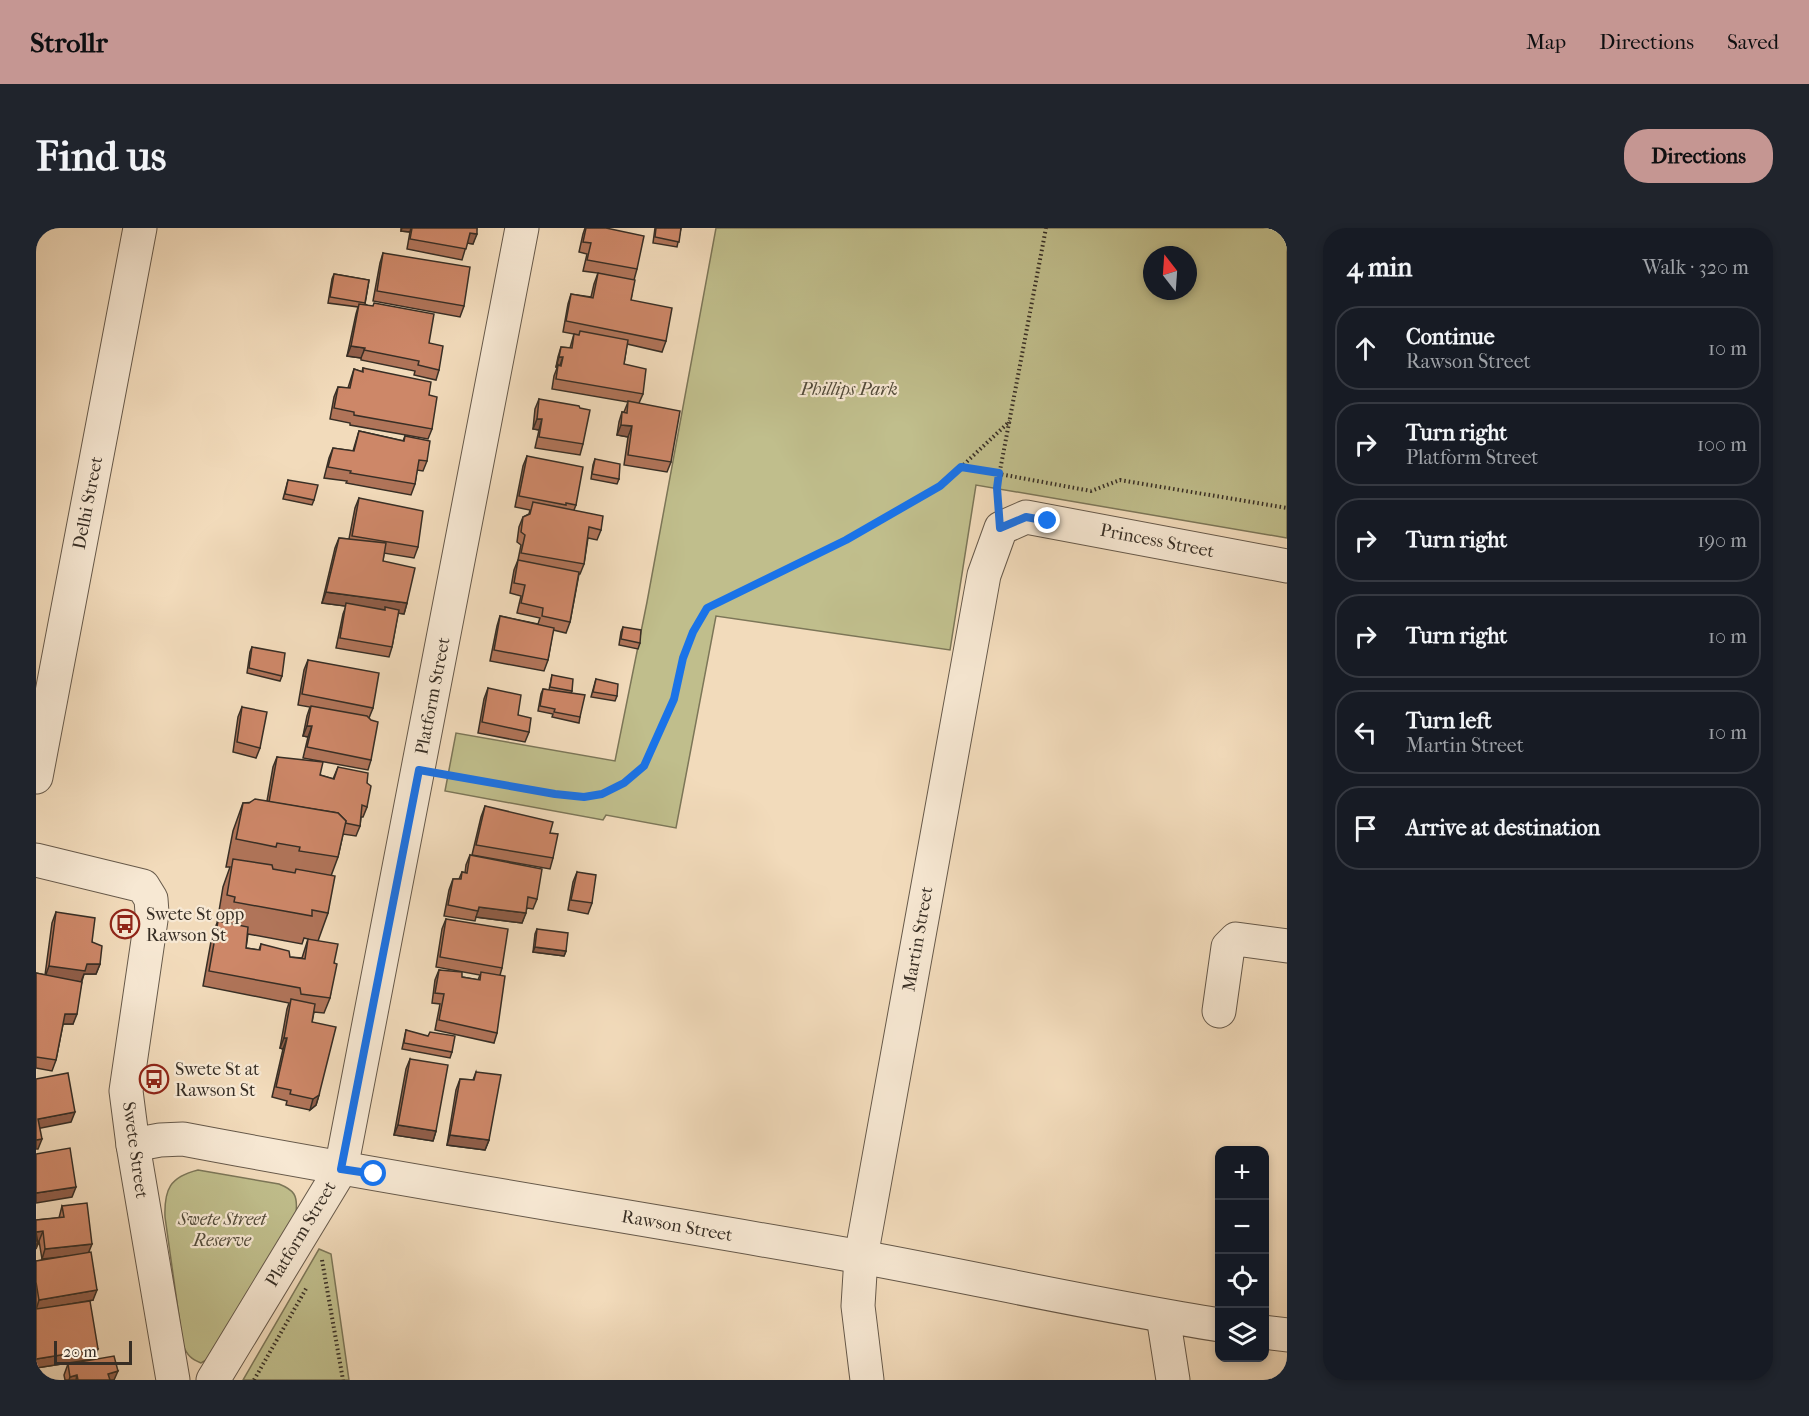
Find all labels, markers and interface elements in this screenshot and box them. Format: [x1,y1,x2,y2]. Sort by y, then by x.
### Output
text: Strollr [30,26,108,59]
text: Map [1526,30,1566,54]
text: Directions [1599,30,1694,54]
text: Saved [1727,30,1779,54]
button: Directions [1624,129,1773,183]
text: Find us [36,132,166,181]
north arrow [1143,246,1197,300]
text: 4 min [1347,252,1412,283]
text: Walk · 320 m [1643,256,1749,279]
text: Continue [1406,324,1495,350]
icon: ahead [1349,332,1382,365]
text: 10 m [1708,337,1747,360]
text: Rawson Street [1406,350,1531,373]
park label: Phillips Park [799,379,898,400]
text: Turn right [1406,420,1507,446]
icon: right [1349,428,1382,461]
text: 100 m [1697,433,1747,456]
text: Platform Street [1406,446,1538,469]
street label: Delhi Street [69,454,107,551]
route end [1034,507,1060,533]
street label: Princess Street [1098,520,1216,562]
icon: right [1349,524,1382,557]
text: Turn right [1406,527,1507,553]
text: 190 m [1697,529,1747,552]
icon: right [1349,620,1382,653]
text: Turn right [1406,623,1507,649]
text: 10 m [1708,625,1747,648]
street label: Platform Street [411,635,455,757]
text: Turn left [1406,708,1492,734]
icon: left [1349,716,1382,749]
text: 10 m [1708,721,1747,744]
text: Martin Street [1406,734,1524,757]
icon: arrive [1349,812,1382,845]
text: Arrive at destination [1406,815,1600,841]
street label: Martin Street [898,884,938,993]
place label: Swete St opp Rawson St [146,904,245,946]
bus stop icon: Swete St opp Rawson St [109,908,141,940]
place label: Swete St at Rawson St [175,1059,260,1101]
bus stop icon: Swete St at Rawson St [138,1063,170,1095]
street label: Swete Street [118,1100,152,1200]
map controls [1215,1146,1269,1362]
button: + [1215,1146,1269,1200]
route start [360,1160,386,1186]
street label: Platform Street [261,1177,341,1290]
button: − [1215,1200,1269,1254]
street label: Rawson Street [620,1206,735,1246]
park label: Swete Street Reserve [177,1209,268,1251]
button: locate [1215,1254,1269,1308]
button: layers [1215,1308,1269,1362]
scale bar [54,1338,132,1366]
text: 20 m [63,1342,97,1361]

